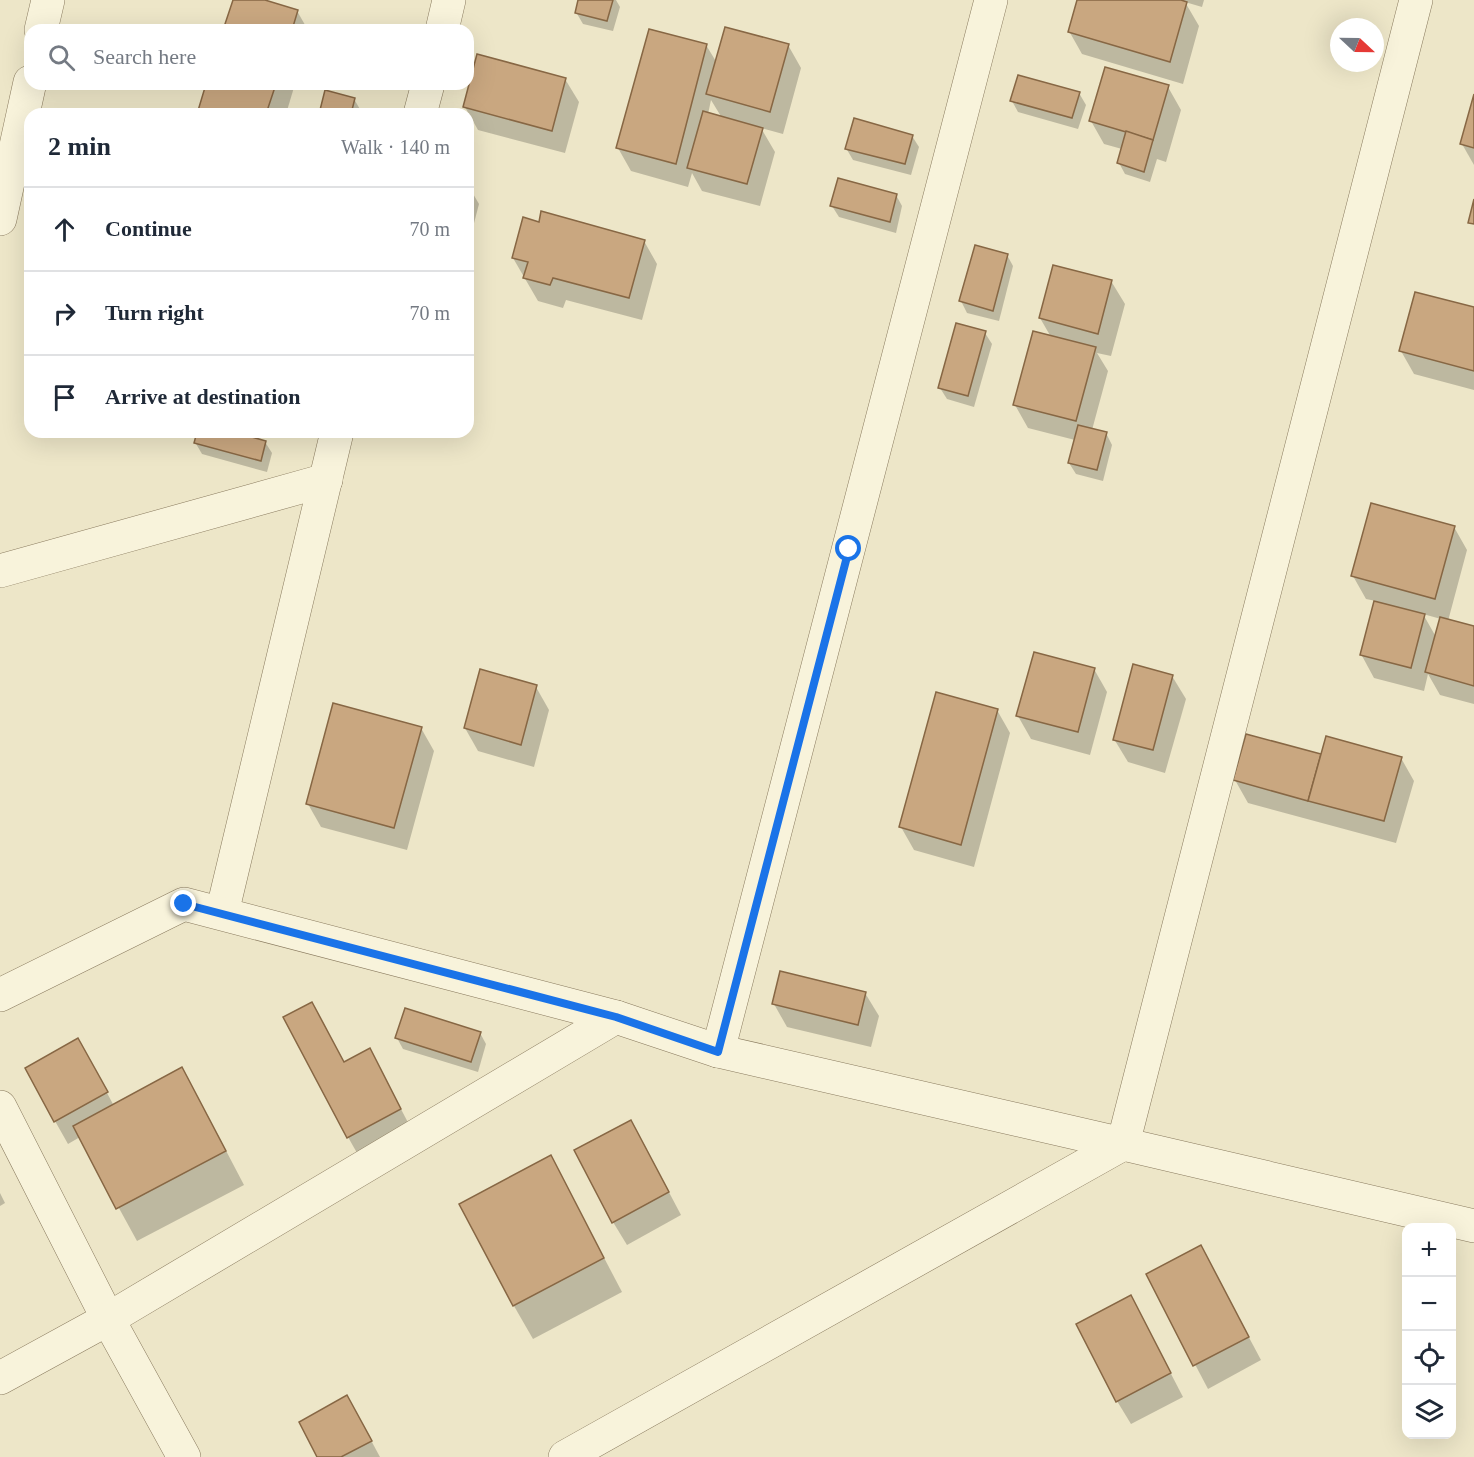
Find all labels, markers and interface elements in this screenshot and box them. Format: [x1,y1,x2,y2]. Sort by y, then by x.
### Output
north arrow [1330,18,1384,72]
search box [24,24,474,90]
icon: search [45,41,78,74]
text: Search here [93,44,196,69]
text: 2 min [48,132,111,161]
text: Walk · 140 m [341,136,450,158]
icon: ahead [48,213,81,246]
text: Continue [105,216,192,241]
text: 70 m [409,218,450,240]
icon: right [48,297,81,330]
text: Turn right [105,300,204,325]
text: 70 m [409,302,450,324]
icon: arrive [48,381,81,414]
text: Arrive at destination [105,384,301,409]
route start [835,535,861,561]
route end [170,890,196,916]
map controls [1402,1223,1456,1439]
button: + [1402,1223,1456,1277]
button: − [1402,1277,1456,1331]
button: locate [1402,1331,1456,1385]
button: layers [1402,1385,1456,1439]

